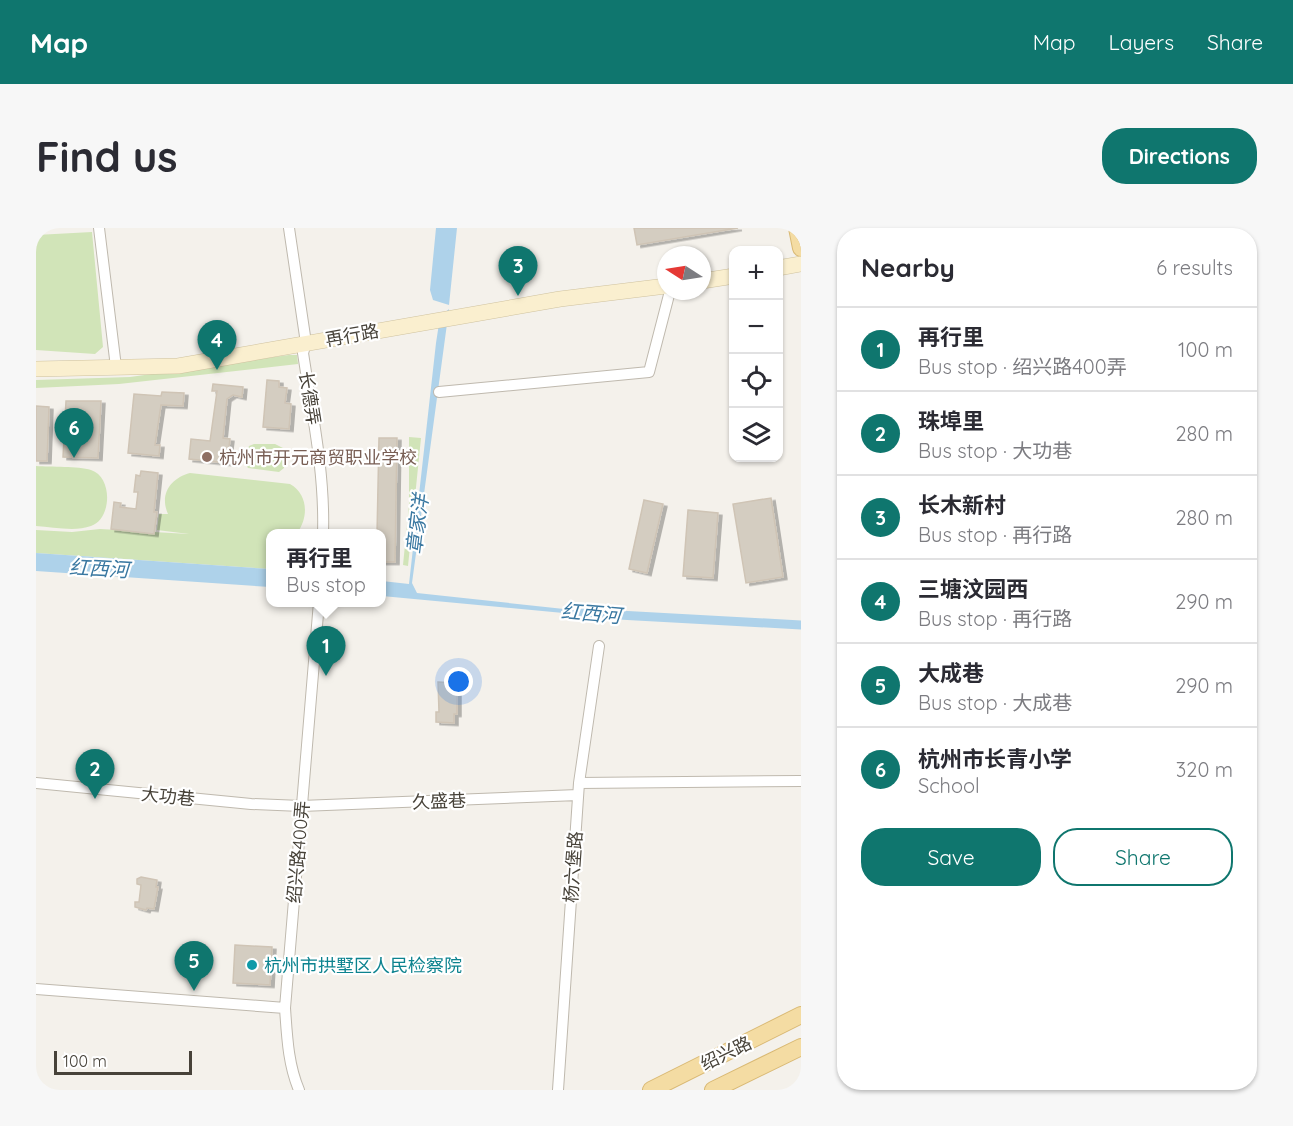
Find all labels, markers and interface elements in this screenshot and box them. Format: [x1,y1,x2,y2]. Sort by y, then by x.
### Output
text: Map [30,25,88,60]
text: Map [1033,29,1076,55]
text: Layers [1109,29,1174,55]
text: Share [1207,29,1263,55]
button: Directions [1102,128,1257,184]
text: Find us [36,130,178,183]
north arrow [657,246,711,300]
map controls [729,246,783,462]
button: + [729,246,783,300]
pin: 3 [498,247,538,296]
text: Nearby [861,251,955,284]
text: 6 results [1156,255,1233,280]
button: − [729,300,783,354]
street label: 再行路 [323,319,381,351]
pin: 4 [198,320,237,370]
text: 再行里 [918,323,984,351]
text: 1 [877,337,884,362]
text: 100 m [1178,337,1233,362]
button: locate [729,354,783,408]
text: Bus stop · 绍兴路400弄 [918,354,1127,379]
street label: 长德弄 [294,370,326,426]
text: 珠埠里 [918,407,984,435]
pin: 6 [54,408,93,458]
button: layers [729,408,783,462]
text: 2 [875,421,886,446]
text: 280 m [1176,421,1233,446]
text: Bus stop · 大功巷 [918,438,1072,463]
place label: 杭州市开元商贸职业学校 [219,446,417,469]
marker: 杭州市开元商贸职业学校 [200,450,214,464]
water label: 章家洋 [401,491,433,555]
text: 长木新村 [918,491,1006,519]
text: 3 [875,505,886,530]
text: 280 m [1176,505,1233,530]
text: Bus stop · 再行路 [918,522,1072,547]
popup [266,529,386,607]
text: 再行里 [286,544,352,572]
water label: 红西河 [68,554,134,582]
text: Bus stop [286,572,366,597]
text: 三塘汶园西 [918,575,1028,603]
text: 4 [875,589,886,614]
text: 290 m [1175,589,1233,614]
water label: 红西河 [560,598,626,628]
text: Bus stop · 再行路 [918,606,1072,631]
pin: 1 [306,626,346,676]
text: 大成巷 [918,659,984,687]
your location [444,667,473,696]
text: 5 [875,673,886,698]
text: 290 m [1175,673,1233,698]
text: Bus stop · 大成巷 [918,690,1072,715]
text: 杭州市长青小学 [918,745,1072,773]
pin: 2 [76,750,114,799]
text: 6 [875,757,886,782]
text: 320 m [1176,757,1233,782]
text: School [918,773,980,798]
street label: 大功巷 [140,782,196,810]
street label: 久盛巷 [412,789,466,813]
street label: 绍兴路400弄 [282,800,314,904]
button: Save [861,828,1041,886]
button: Share [1053,828,1233,886]
street label: 杨六堡路 [559,830,587,904]
pin: 5 [174,942,214,991]
place label: 杭州市拱墅区人民检察院 [264,954,462,977]
marker: 杭州市拱墅区人民检察院 [245,958,259,972]
street label: 绍兴路 [697,1031,755,1075]
scale bar [54,1048,192,1076]
text: 100 m [63,1051,107,1071]

